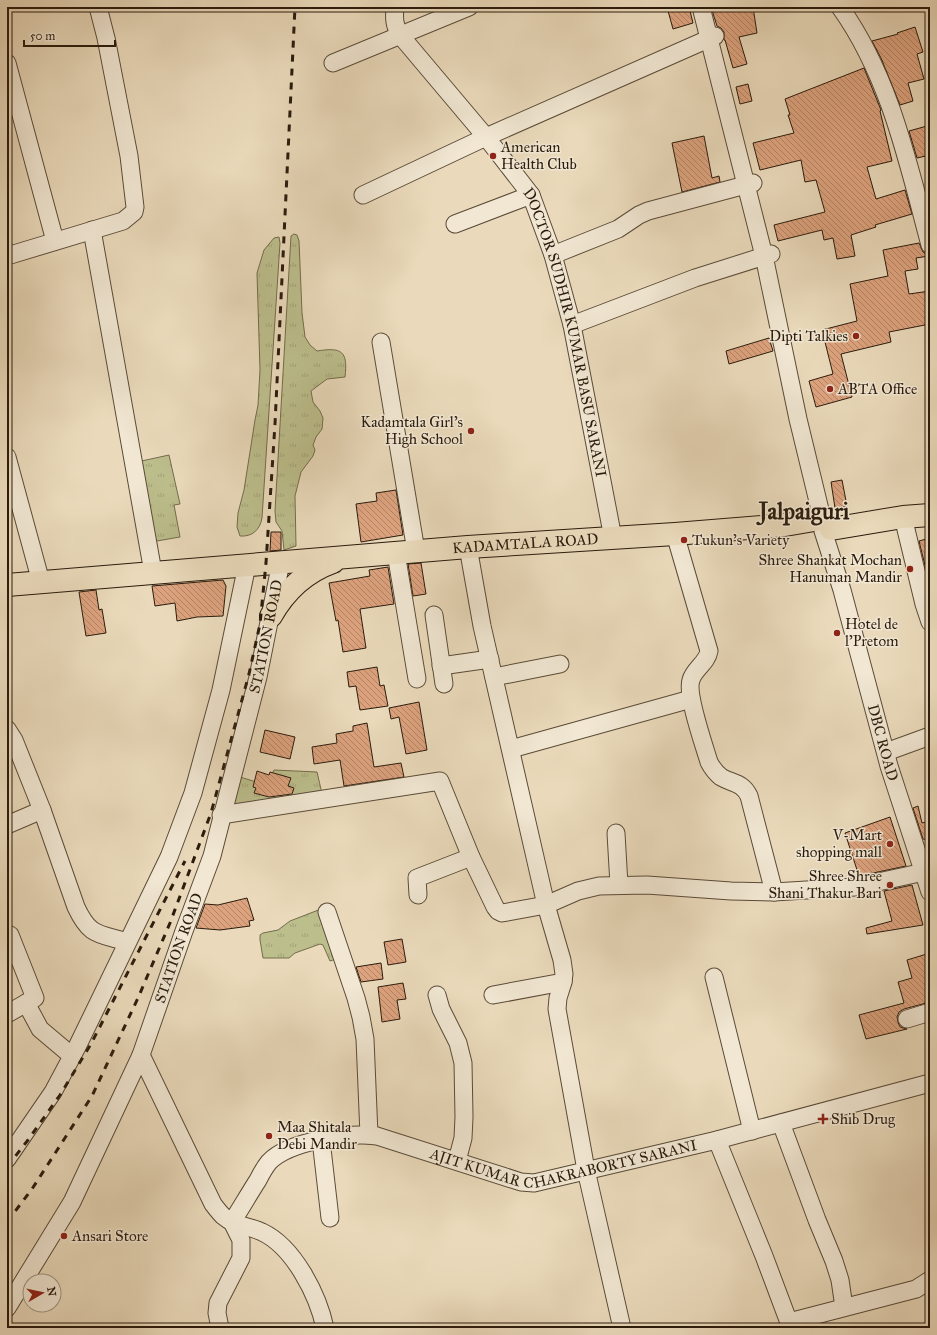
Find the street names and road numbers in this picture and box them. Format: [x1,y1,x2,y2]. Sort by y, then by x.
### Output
street label: DOCTOR SUDHIR KUMAR BASU SARANI [520,184,610,479]
street label: KADAMTALA ROAD [452,530,599,557]
street label: STATION ROAD [245,578,286,695]
street label: DBC ROAD [864,702,902,783]
street label: STATION ROAD [151,890,206,1006]
street label: AJIT KUMAR CHAKRABORTY SARANI [426,1133,702,1161]

